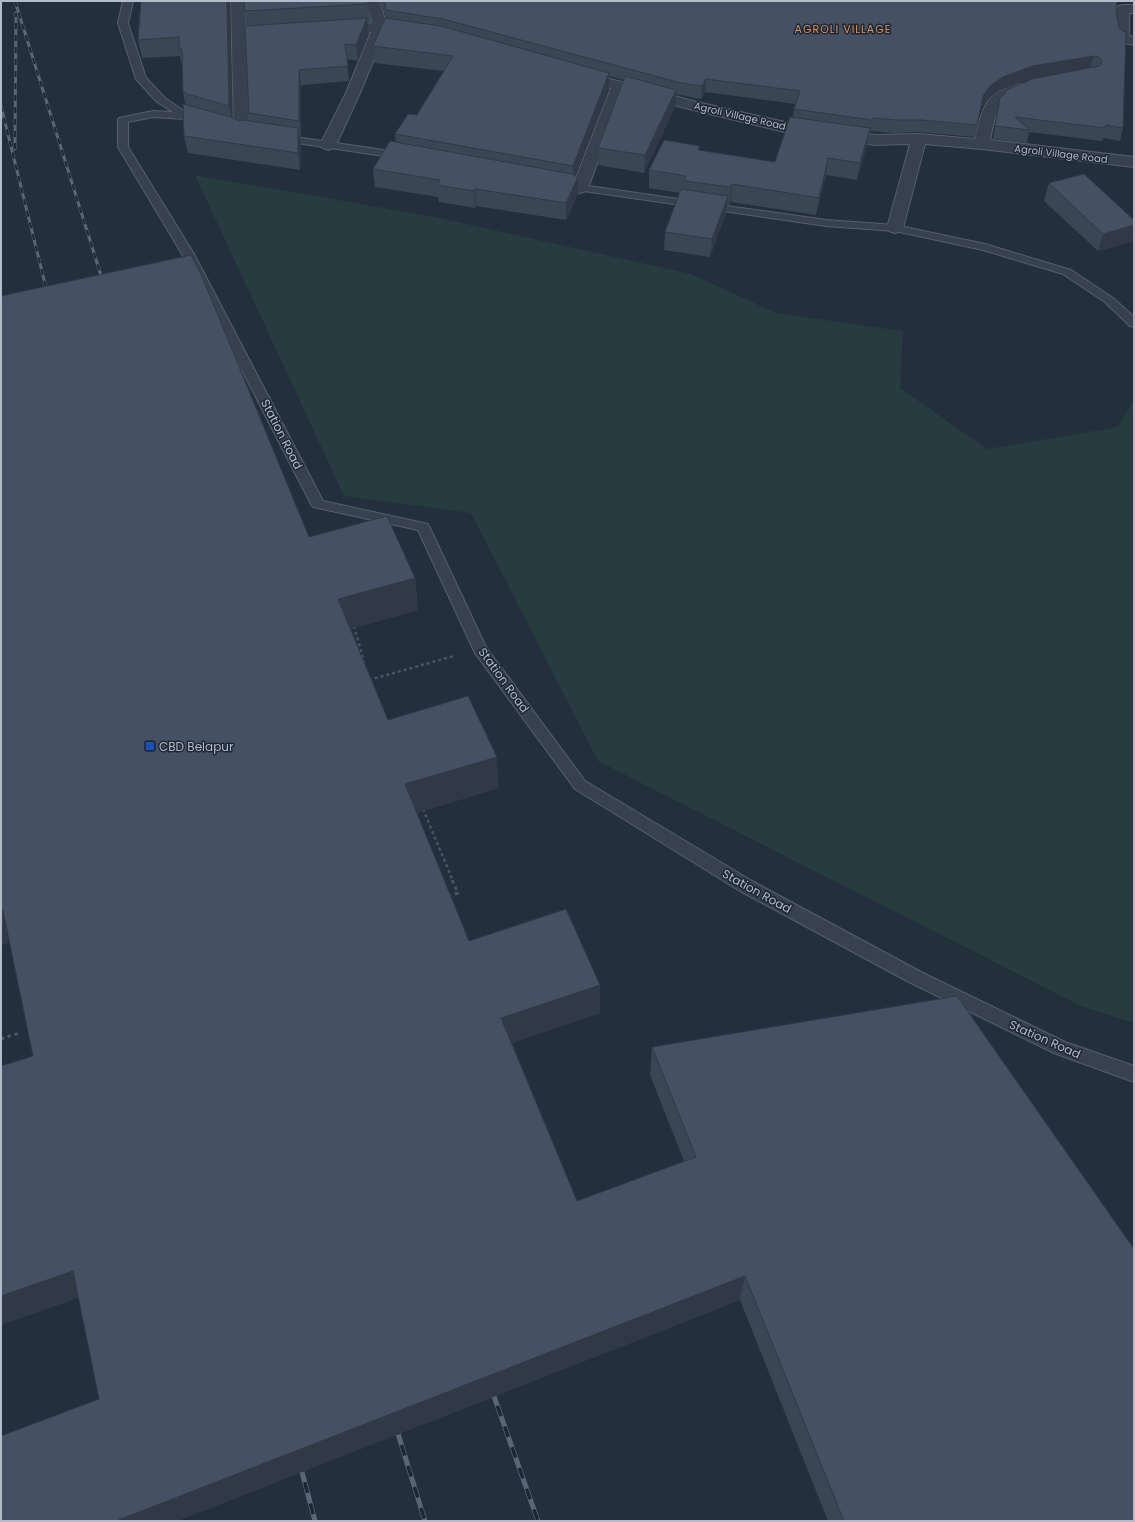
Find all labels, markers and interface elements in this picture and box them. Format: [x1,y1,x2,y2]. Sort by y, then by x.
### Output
district label: AGROLI VILLAGE [795,21,891,37]
street label: Agroli Village Road [693,98,787,134]
street label: Agroli Village Road [1014,141,1108,167]
street label: Station Road [257,396,307,472]
street label: Station Road [475,644,533,716]
place label: CBD Belapur [159,738,234,755]
marker: CBD Belapur [144,740,156,752]
street label: Station Road [719,865,795,917]
street label: Station Road [1007,1016,1083,1062]

